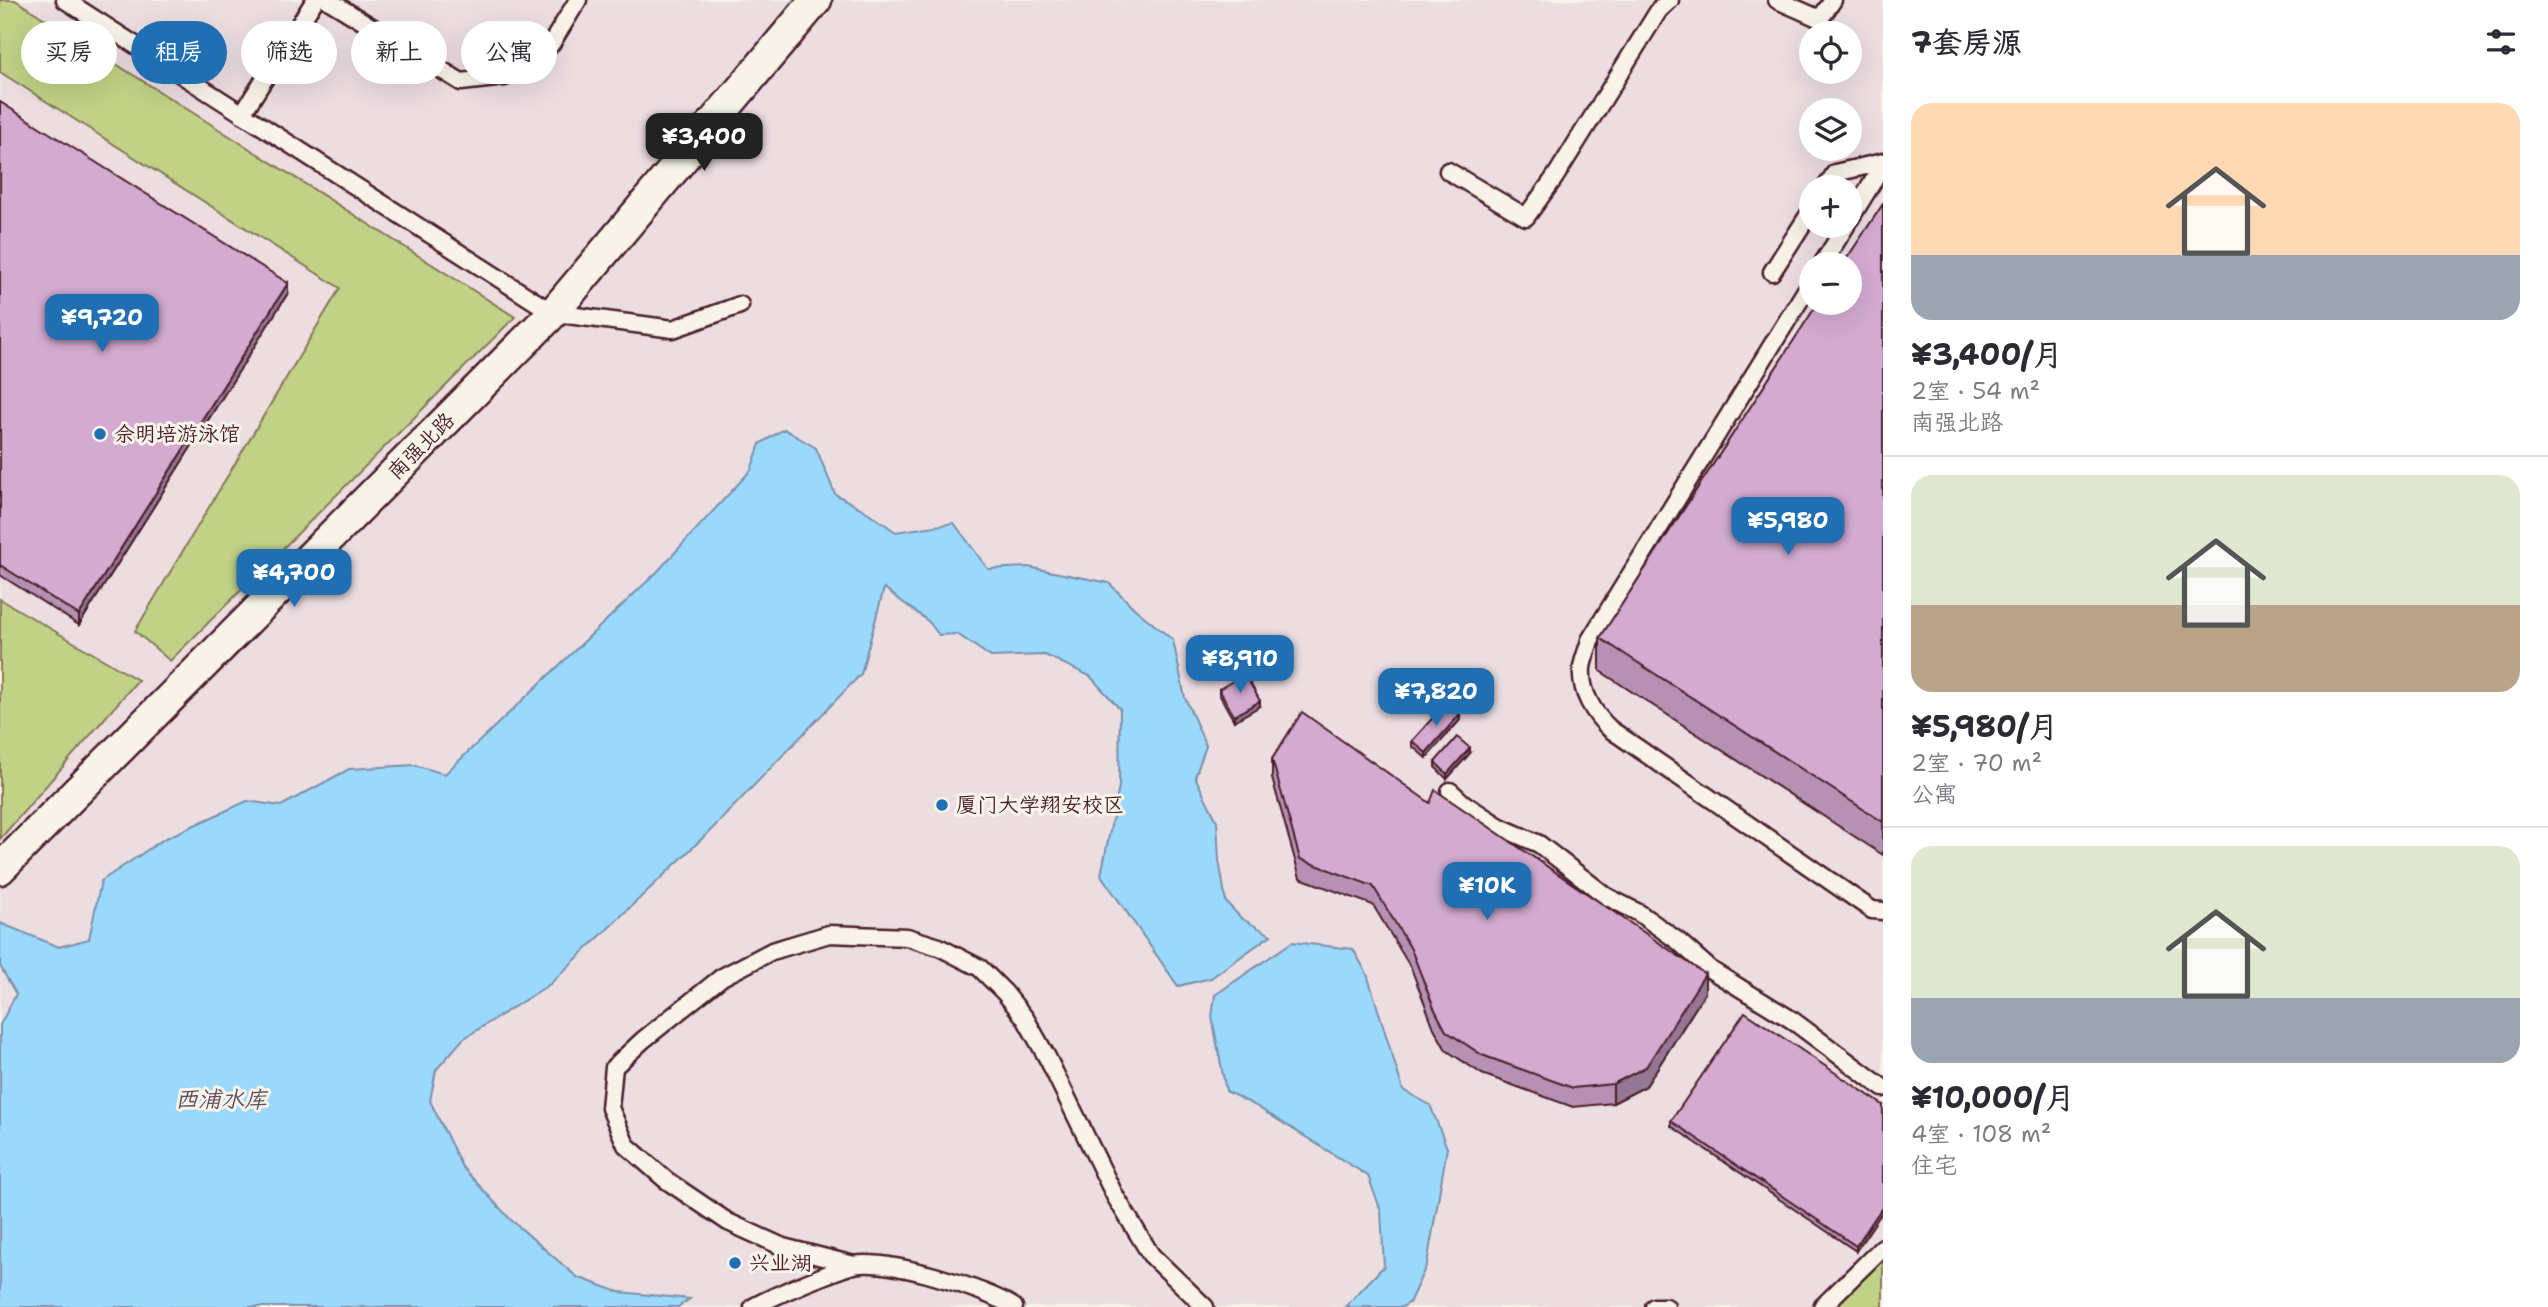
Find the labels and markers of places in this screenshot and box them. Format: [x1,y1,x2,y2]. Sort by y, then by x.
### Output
pin: ¥3,400 [647,114,761,173]
pin: ¥9,720 [45,294,159,354]
place label: 佘明培游泳馆 [114,420,240,448]
marker: 佘明培游泳馆 [92,426,108,442]
pin: ¥5,980 [1731,498,1845,557]
pin: ¥4,700 [237,550,351,609]
pin: ¥8,910 [1183,636,1297,695]
pin: ¥7,820 [1379,668,1493,728]
place label: 厦门大学翔安校区 [956,791,1124,819]
marker: 厦门大学翔安校区 [934,797,950,813]
pin: ¥10K [1446,862,1528,922]
place label: 兴业湖 [749,1249,812,1277]
marker: 兴业湖 [727,1255,743,1271]

